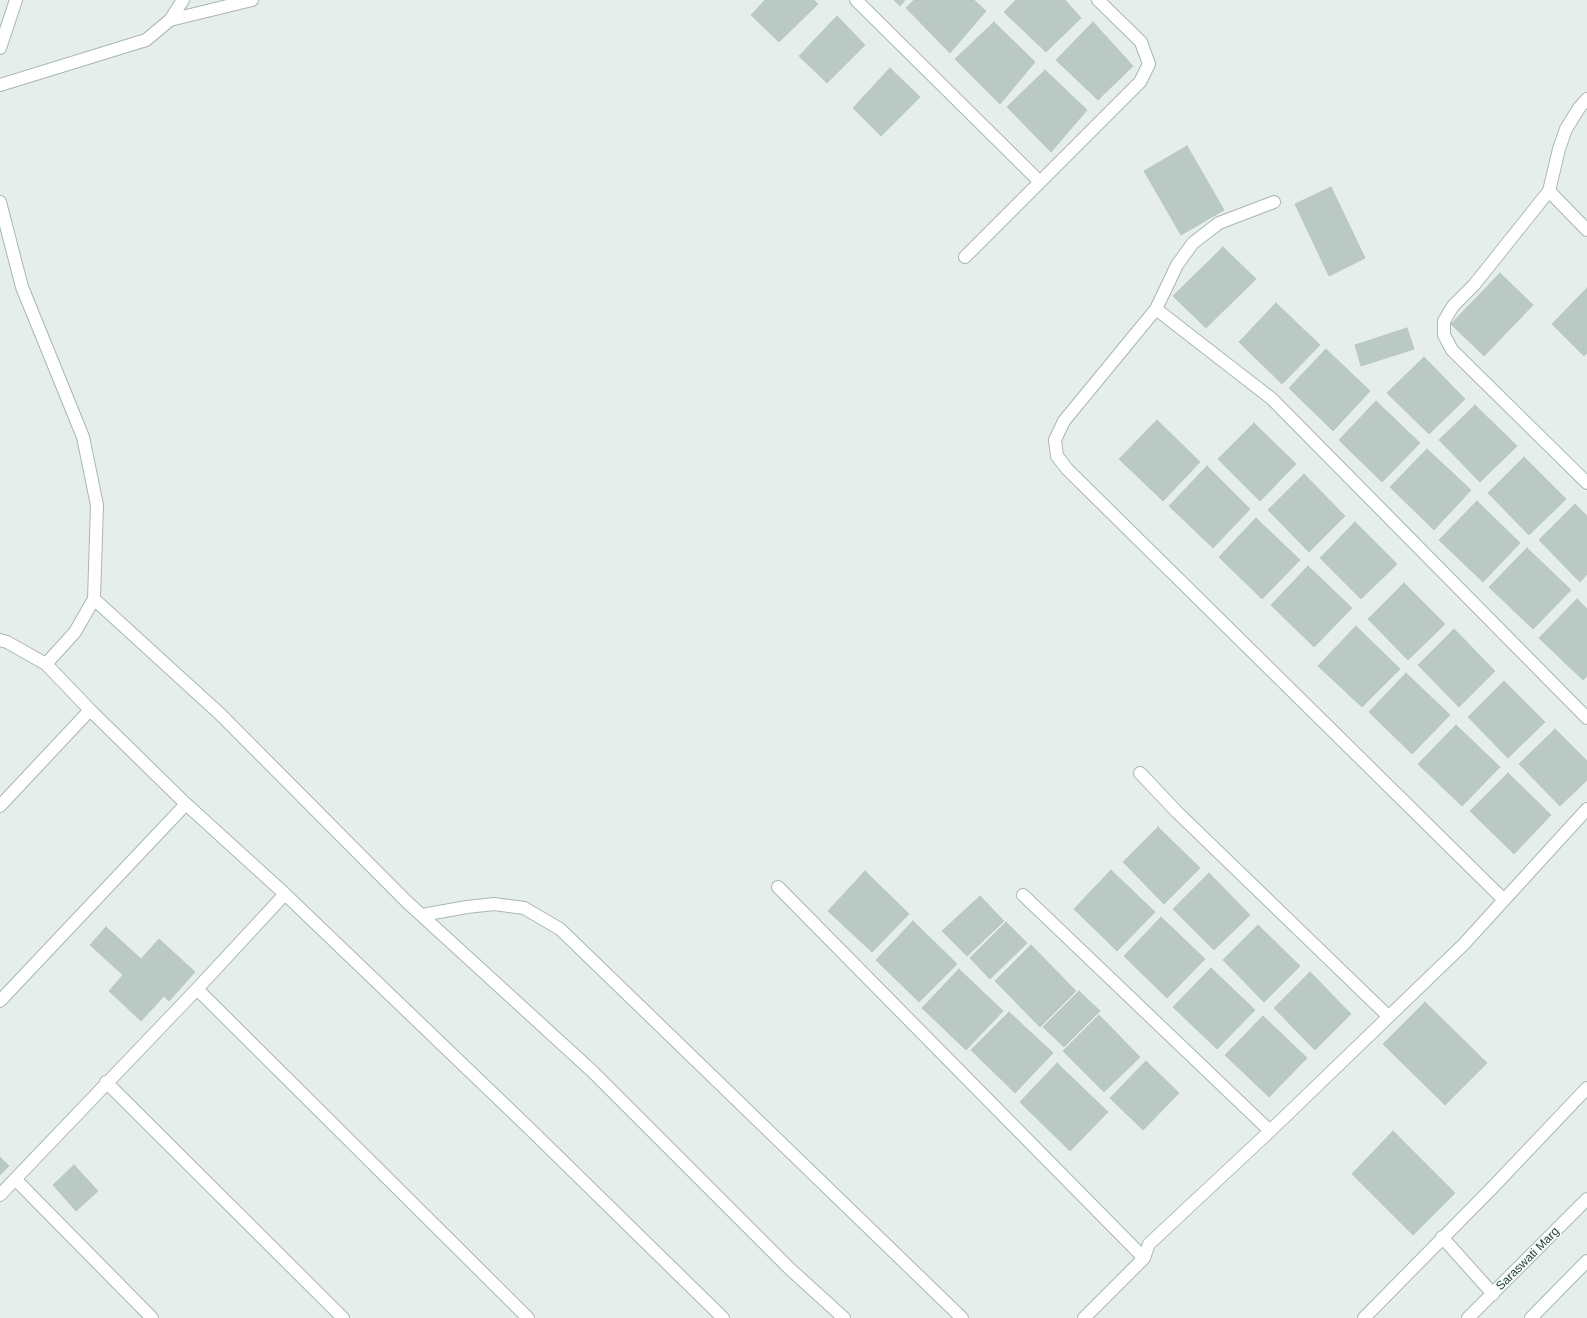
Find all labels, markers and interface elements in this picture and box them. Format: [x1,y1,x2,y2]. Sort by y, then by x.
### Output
street label: Saraswati Marg [1493,1224,1563,1294]

